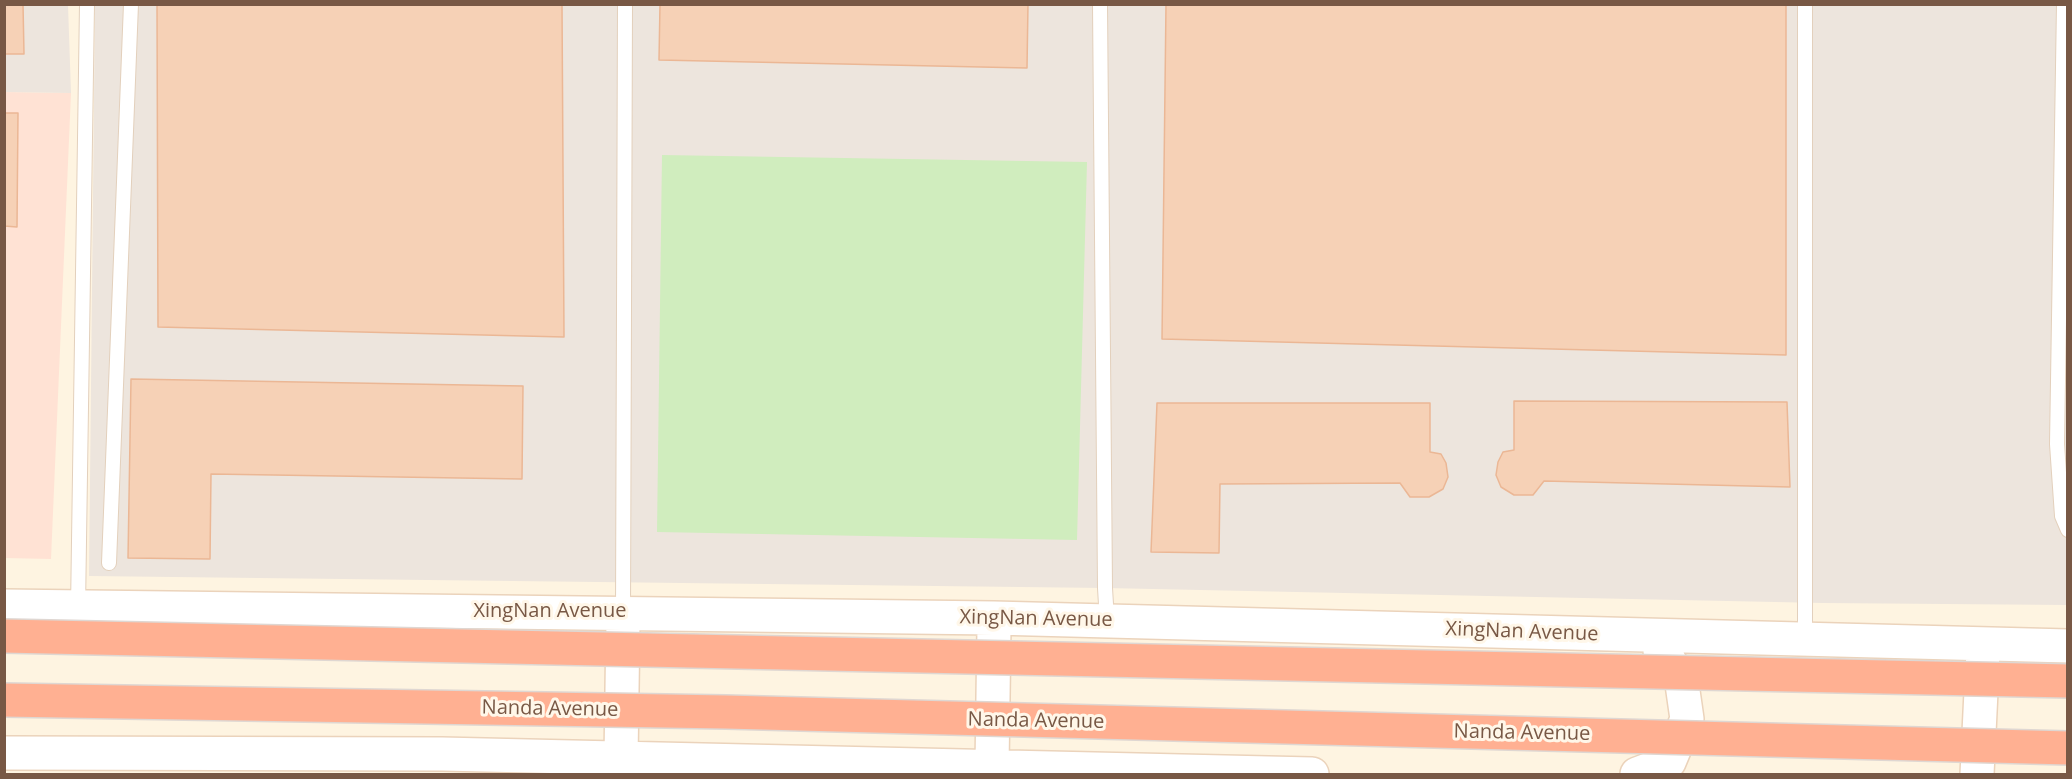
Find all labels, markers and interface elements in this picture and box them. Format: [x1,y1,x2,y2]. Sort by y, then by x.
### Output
street label: XingNan Avenue [474,599,626,623]
street label: XingNan Avenue [959,606,1113,632]
street label: XingNan Avenue [1445,617,1599,647]
street label: Nanda Avenue [481,696,619,722]
street label: Nanda Avenue [967,708,1105,734]
street label: Nanda Avenue [1453,720,1591,746]

